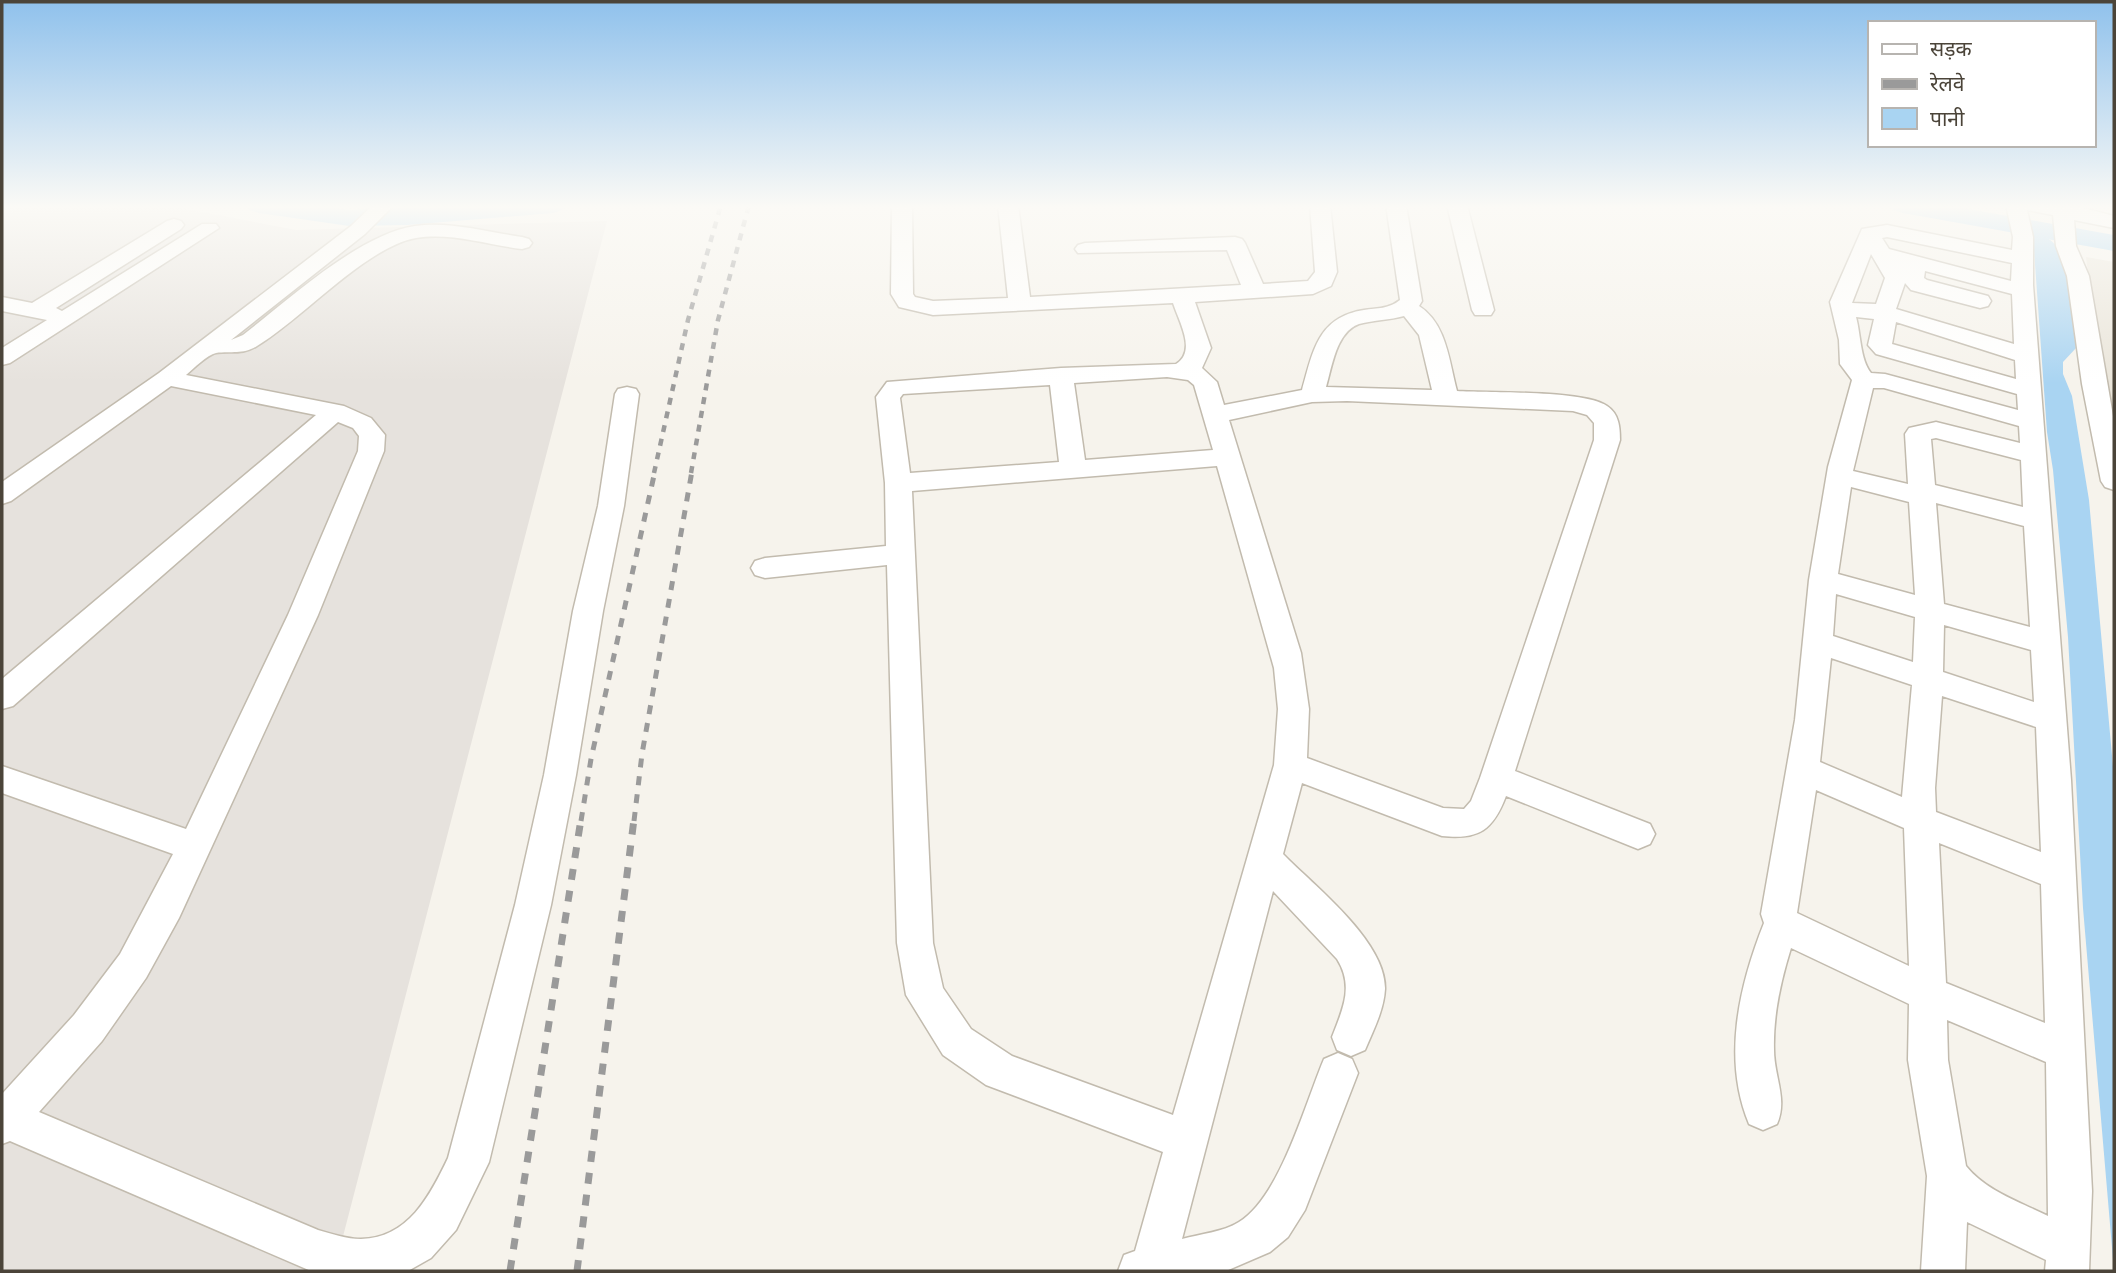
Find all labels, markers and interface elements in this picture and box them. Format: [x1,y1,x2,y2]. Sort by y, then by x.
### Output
legend [1868,21,2095,147]
text: सड़क [1930,35,1972,62]
text: रेलवे [1929,70,1965,97]
text: पानी [1930,105,1965,132]

